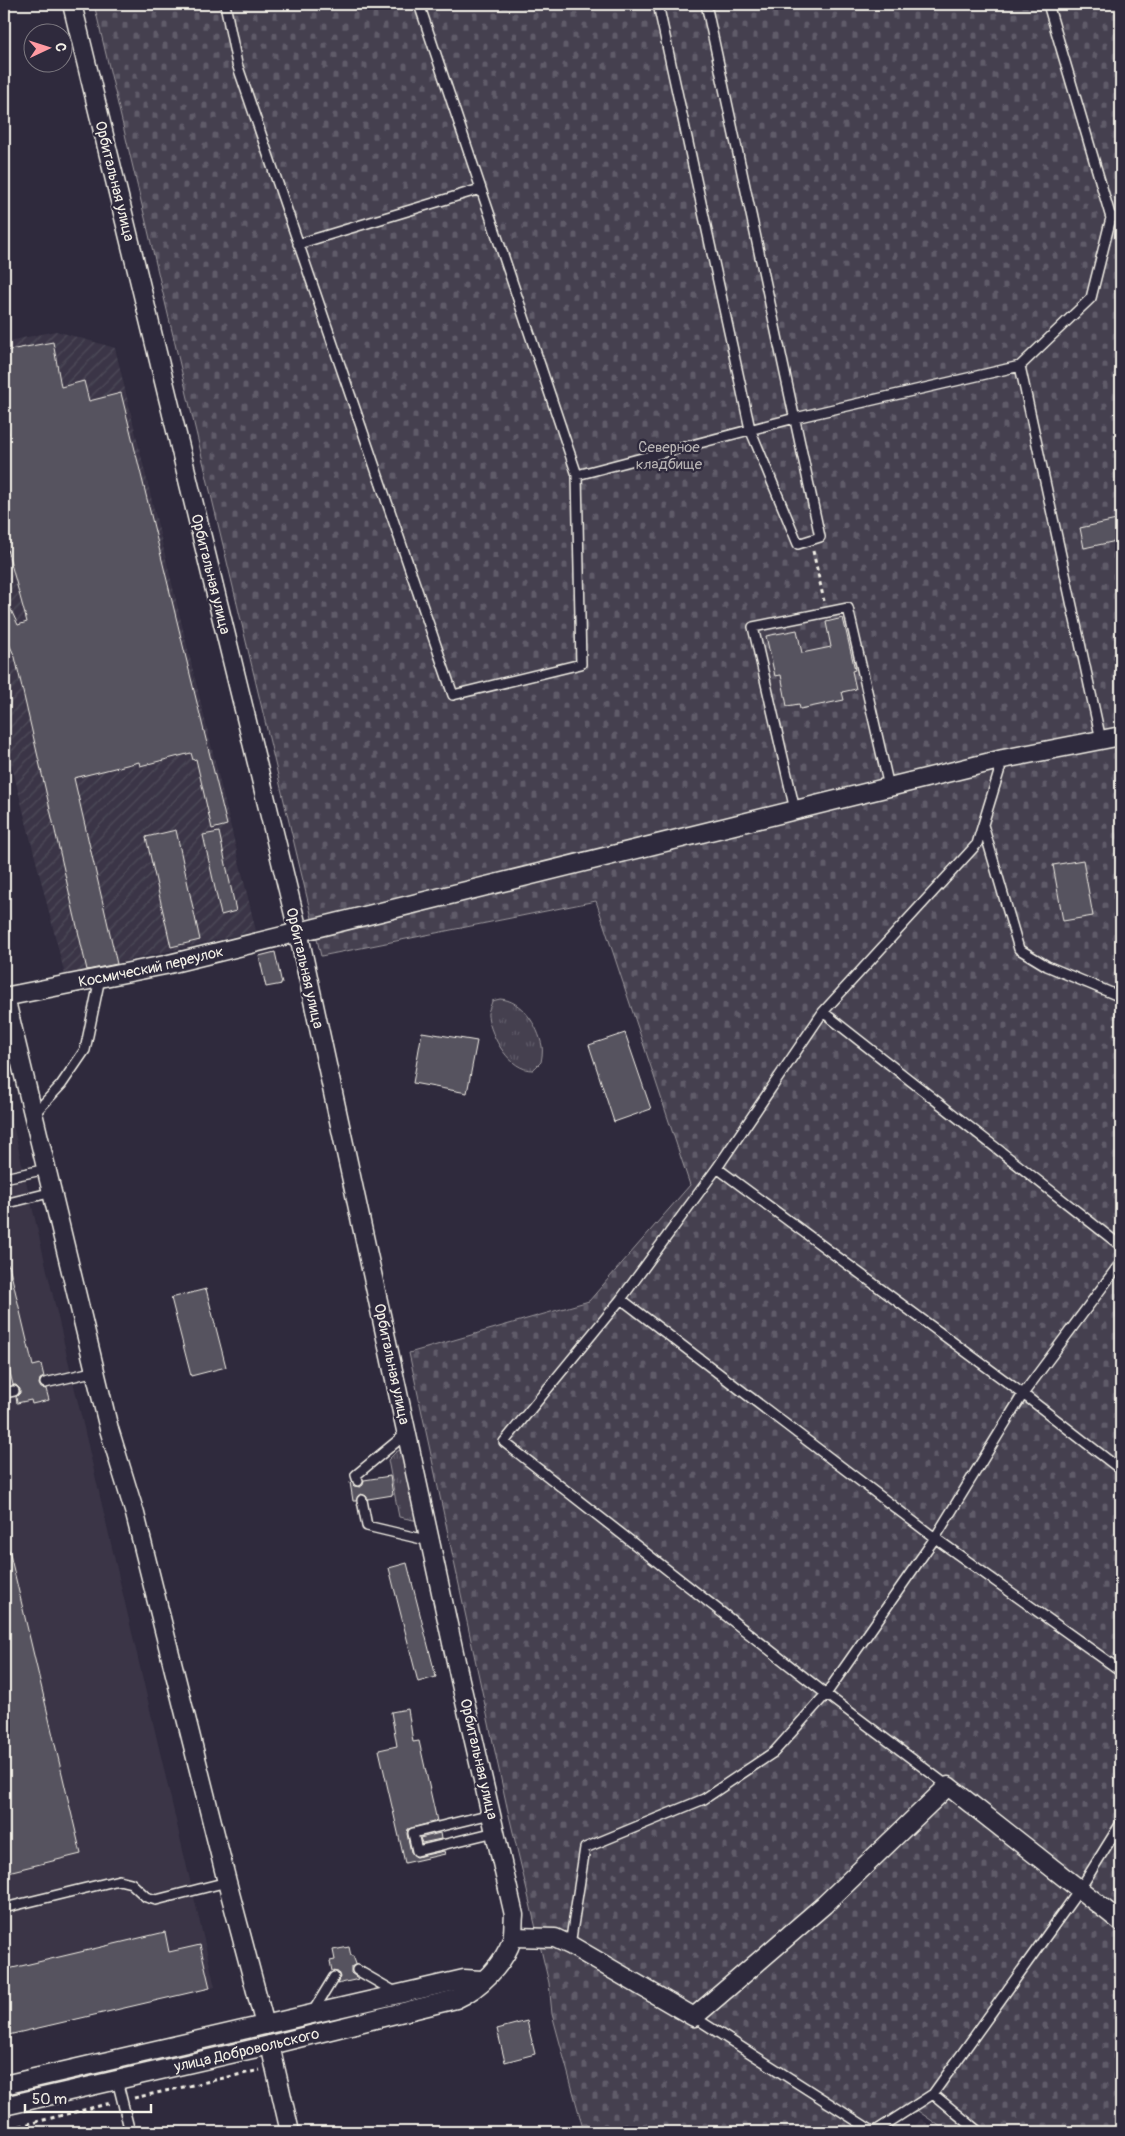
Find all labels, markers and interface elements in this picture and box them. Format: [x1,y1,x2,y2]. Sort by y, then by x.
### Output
north arrow [22,22,72,72]
text: С [52,42,69,52]
street label: Орбитальная улица [90,119,139,243]
park label: Северное кладбище [636,438,703,474]
street label: Орбитальная улица [186,512,235,636]
street label: Орбитальная улица [281,906,328,1030]
street label: Космический переулок [77,942,226,992]
street label: Орбитальная улица [369,1302,414,1426]
street label: Орбитальная улица [455,1697,502,1821]
street label: улица Добровольского [171,2024,321,2077]
scale bar [25,2081,151,2113]
text: 50 m [32,2090,67,2109]

